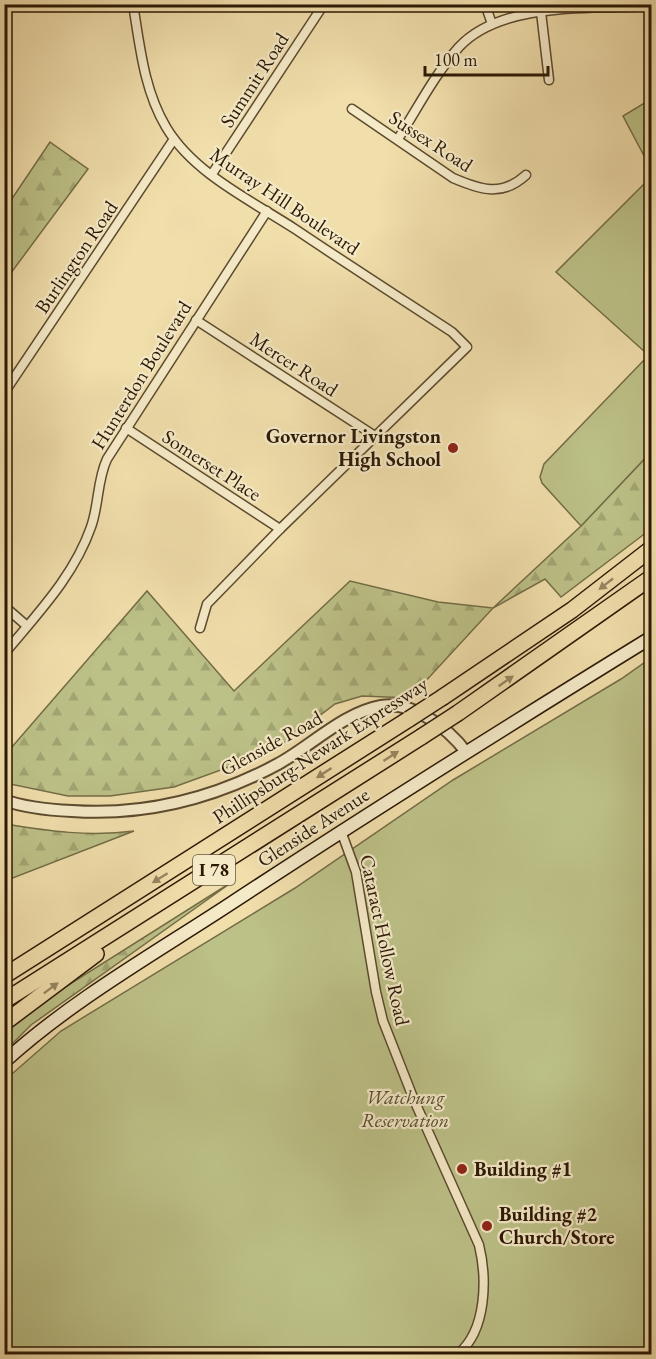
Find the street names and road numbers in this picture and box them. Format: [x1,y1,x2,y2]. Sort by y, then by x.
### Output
street label: Summit Road [214,27,295,132]
street label: Sussex Road [384,104,479,178]
street label: Murray Hill Boulevard [205,141,366,261]
street label: Burlington Road [29,195,124,318]
street label: Hunterdon Boulevard [85,295,198,454]
street label: Mercer Road [245,326,344,403]
street label: Somerset Place [157,423,267,507]
street label: Phillipsburg-Newark Expressway [207,670,433,830]
street label: Glenside Road [215,704,327,782]
street label: Glenside Avenue [252,781,374,873]
street label: Cataract Hollow Road [354,852,416,1029]
road number: I 78 [193,855,235,885]

